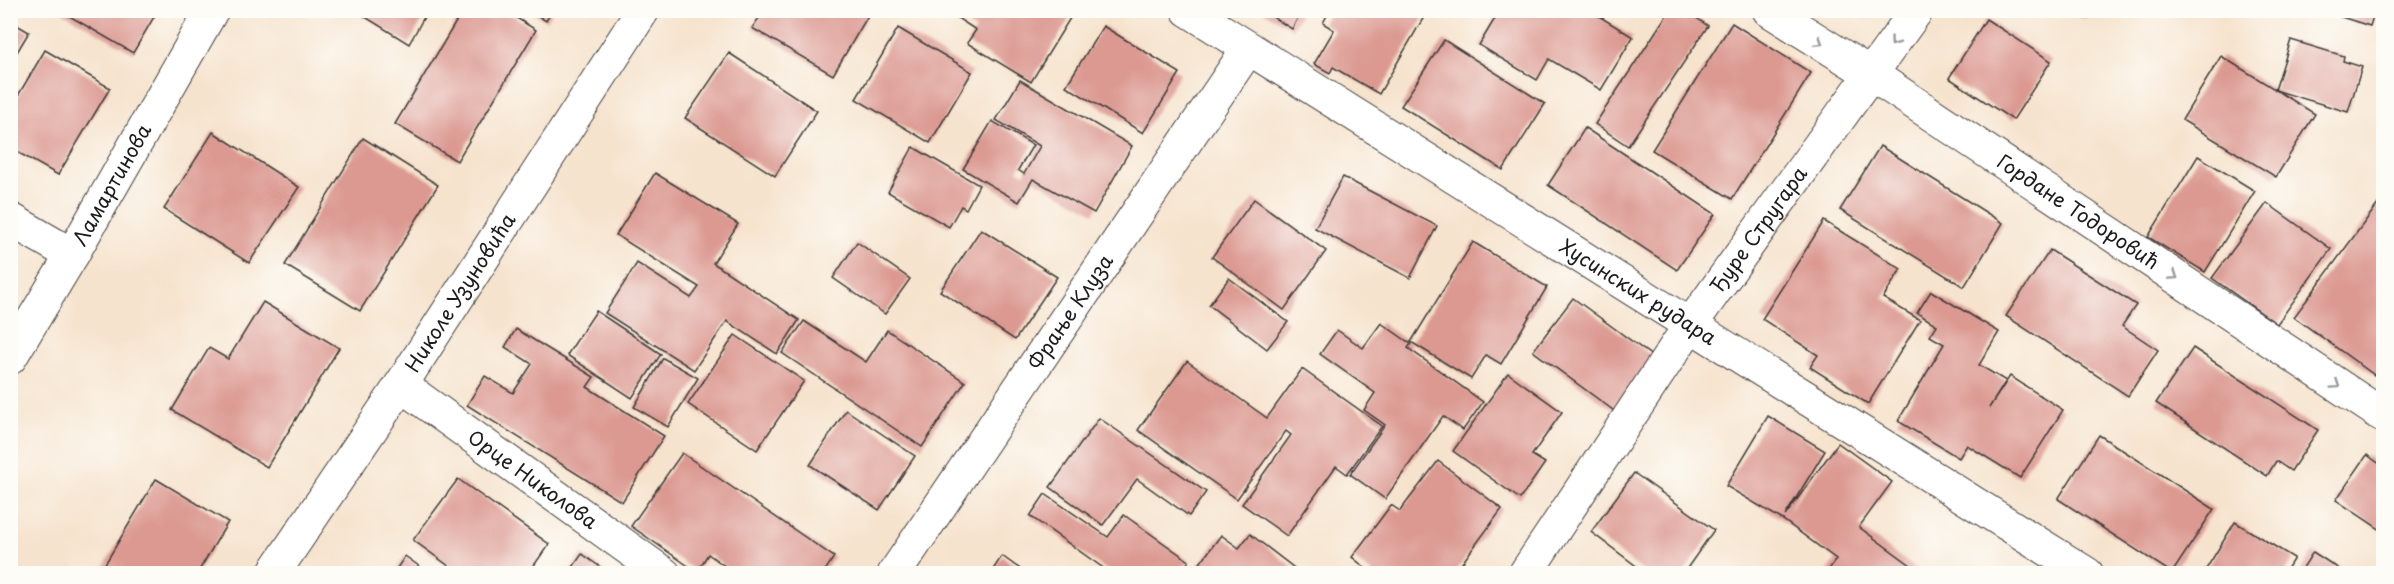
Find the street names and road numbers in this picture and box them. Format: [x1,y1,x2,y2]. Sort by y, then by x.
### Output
street label: Ламартинова [64,117,158,251]
street label: Гордане Тодоровић [1991,146,2165,276]
street label: Ђуре Стругара [1702,160,1814,299]
street label: Николе Узуновића [397,206,522,378]
street label: Хусинских рудара [1554,231,1723,352]
street label: Фрање Клуза [1020,247,1120,375]
street label: Орце Николова [462,422,605,536]

